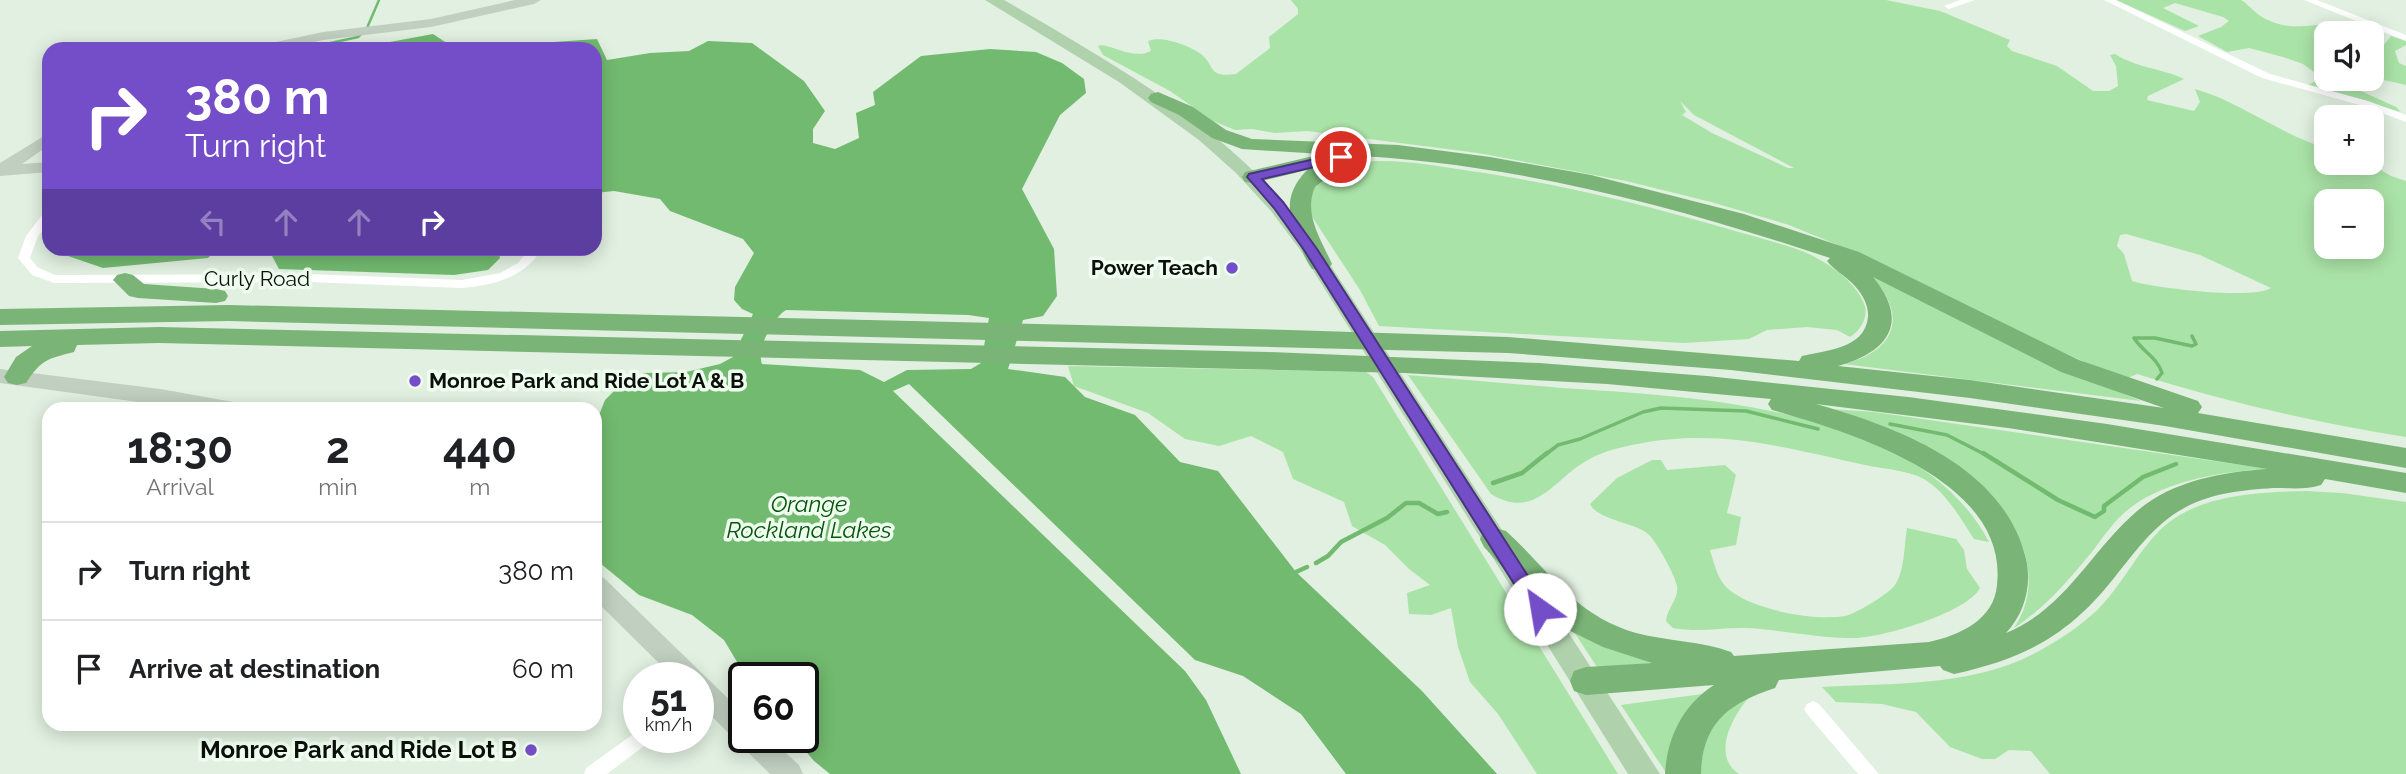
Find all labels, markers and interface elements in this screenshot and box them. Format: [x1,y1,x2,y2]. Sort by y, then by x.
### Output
map controls [2314,21,2384,259]
button: sound [2314,21,2384,91]
text: 380 m [185,68,329,125]
icon: right [70,70,161,161]
button: + [2314,105,2384,175]
text: Turn right [185,127,326,164]
pin [1311,127,1371,187]
icon: arrive [1322,138,1360,176]
button: − [2314,189,2384,259]
icon: left [194,203,232,241]
icon: ahead [267,203,305,241]
icon: ahead [340,203,378,241]
icon: right [413,203,451,241]
place label: Power Teach [1091,255,1218,280]
marker: Power Teach [1224,260,1240,276]
street label: Curly Road [204,266,310,291]
place label: Monroe Park and Ride Lot A & B [429,368,744,393]
marker: Monroe Park and Ride Lot A & B [407,373,423,389]
text: 18:30 [127,424,233,473]
text: 2 [326,424,350,473]
text: 440 [443,424,517,473]
text: Arrival [146,473,214,500]
text: min [318,473,358,500]
text: m [469,473,490,500]
water label: Orange Rockland Lakes [726,490,892,543]
icon: right [70,552,108,590]
text: Turn right [129,556,250,586]
text: 380 m [498,556,574,586]
position arrow [1503,572,1577,646]
icon: arrive [70,650,108,688]
text: Arrive at destination [129,654,380,684]
text: 60 m [512,654,574,684]
speed limit sign: 60 [728,662,819,753]
text: 51 [650,678,687,719]
text: km/h [645,714,692,735]
place label: Monroe Park and Ride Lot B [200,735,517,764]
marker: Monroe Park and Ride Lot B [523,742,539,758]

